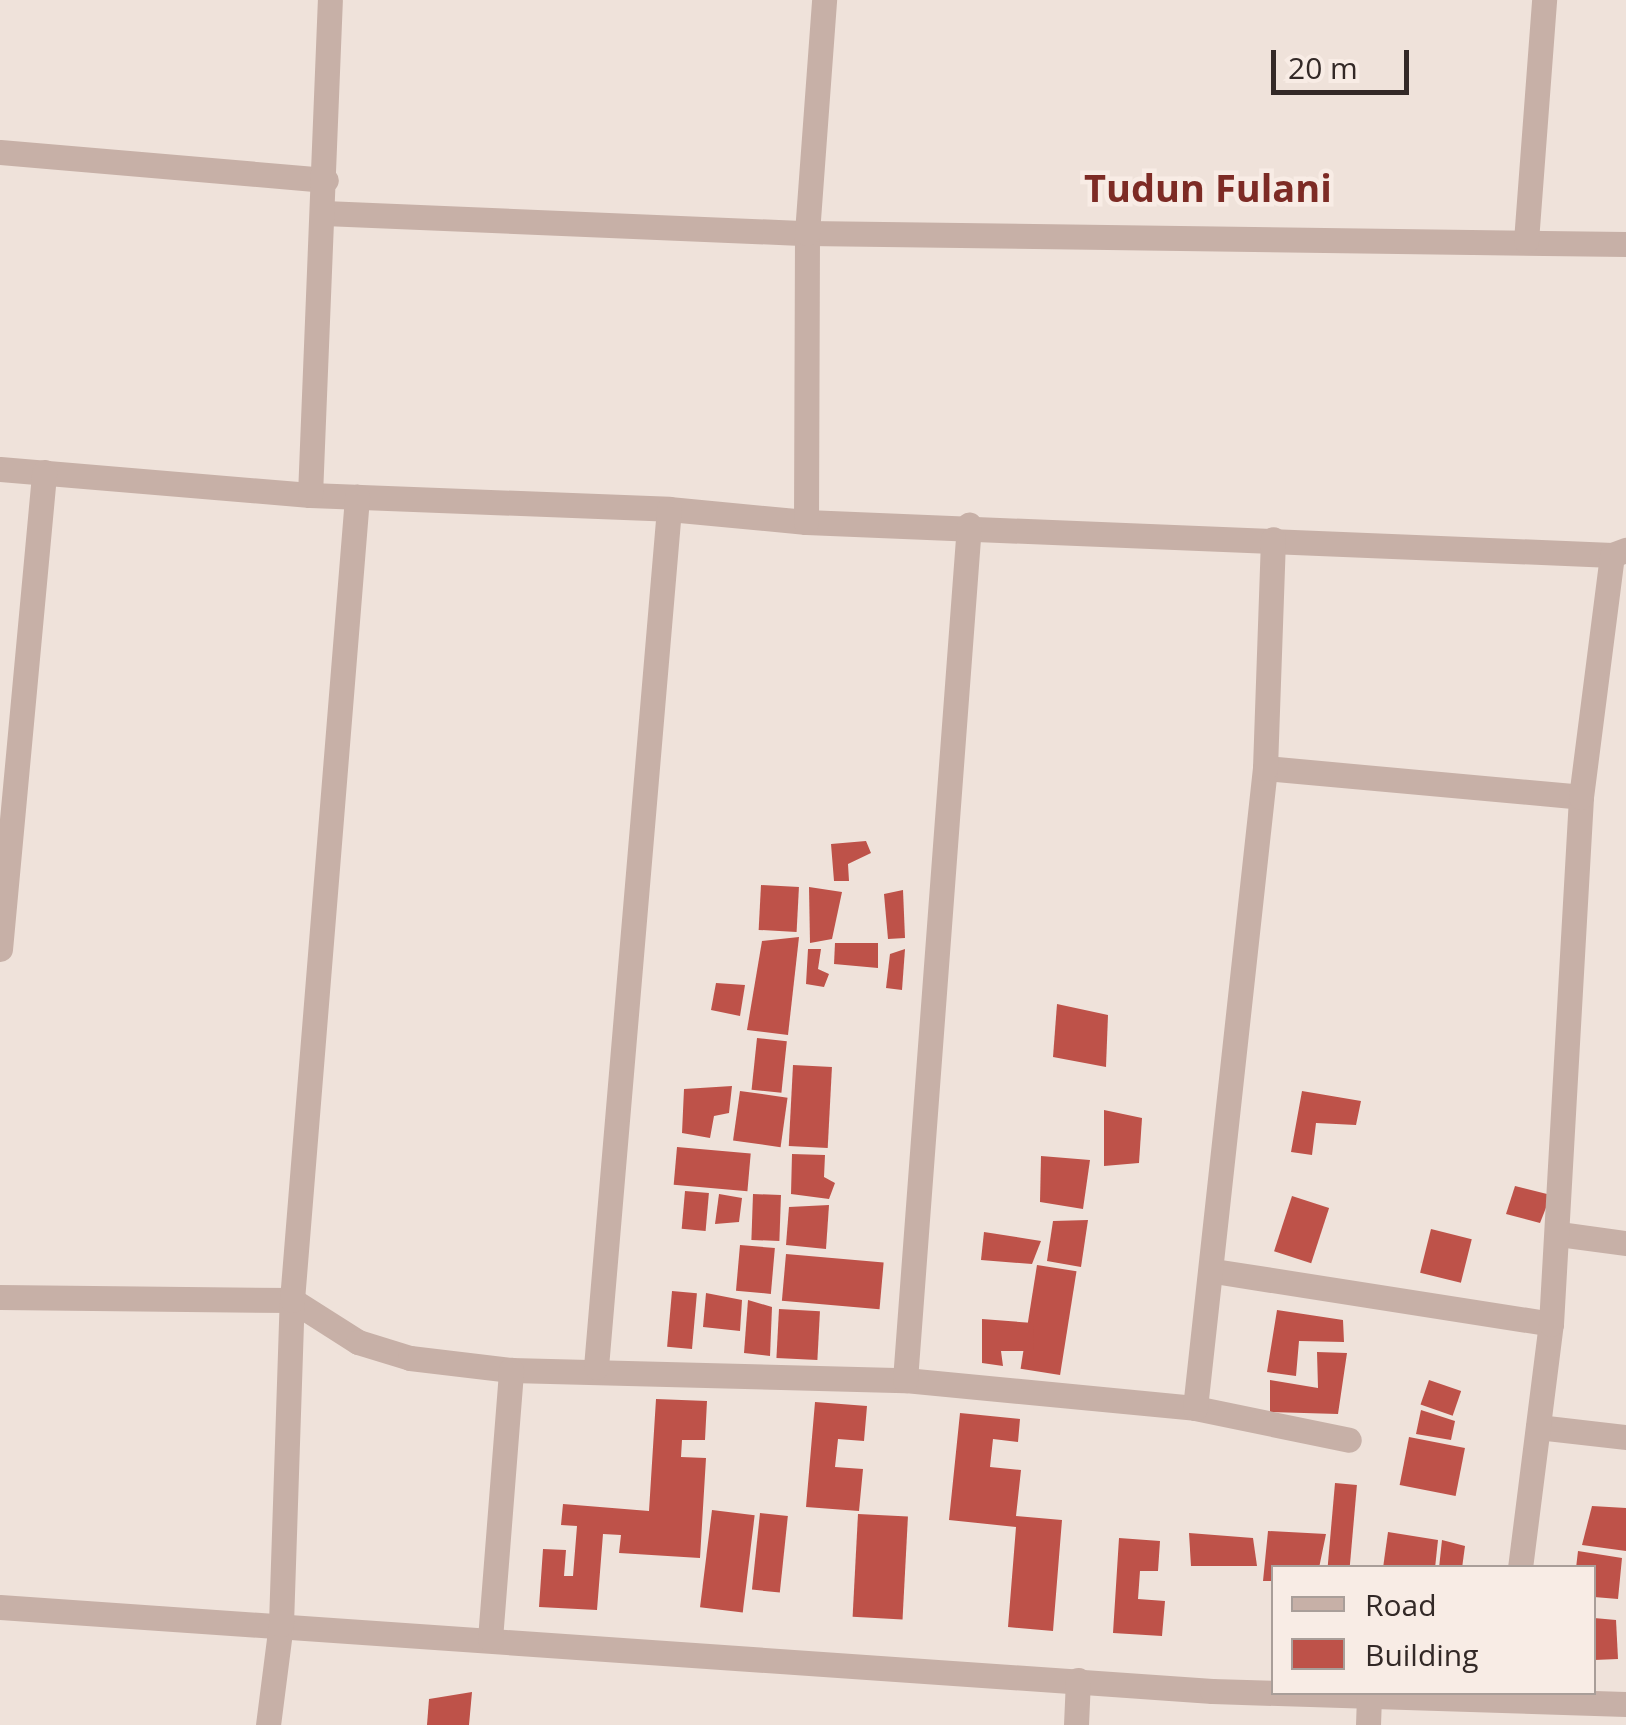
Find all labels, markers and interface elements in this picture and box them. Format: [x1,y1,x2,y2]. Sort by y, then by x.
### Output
scale bar [1276,30,1414,92]
text: 20 m [1288,47,1358,88]
district label: Tudun Fulani [1084,165,1332,211]
legend [1271,1565,1596,1695]
text: Road [1365,1584,1437,1625]
text: Building [1365,1634,1479,1675]

